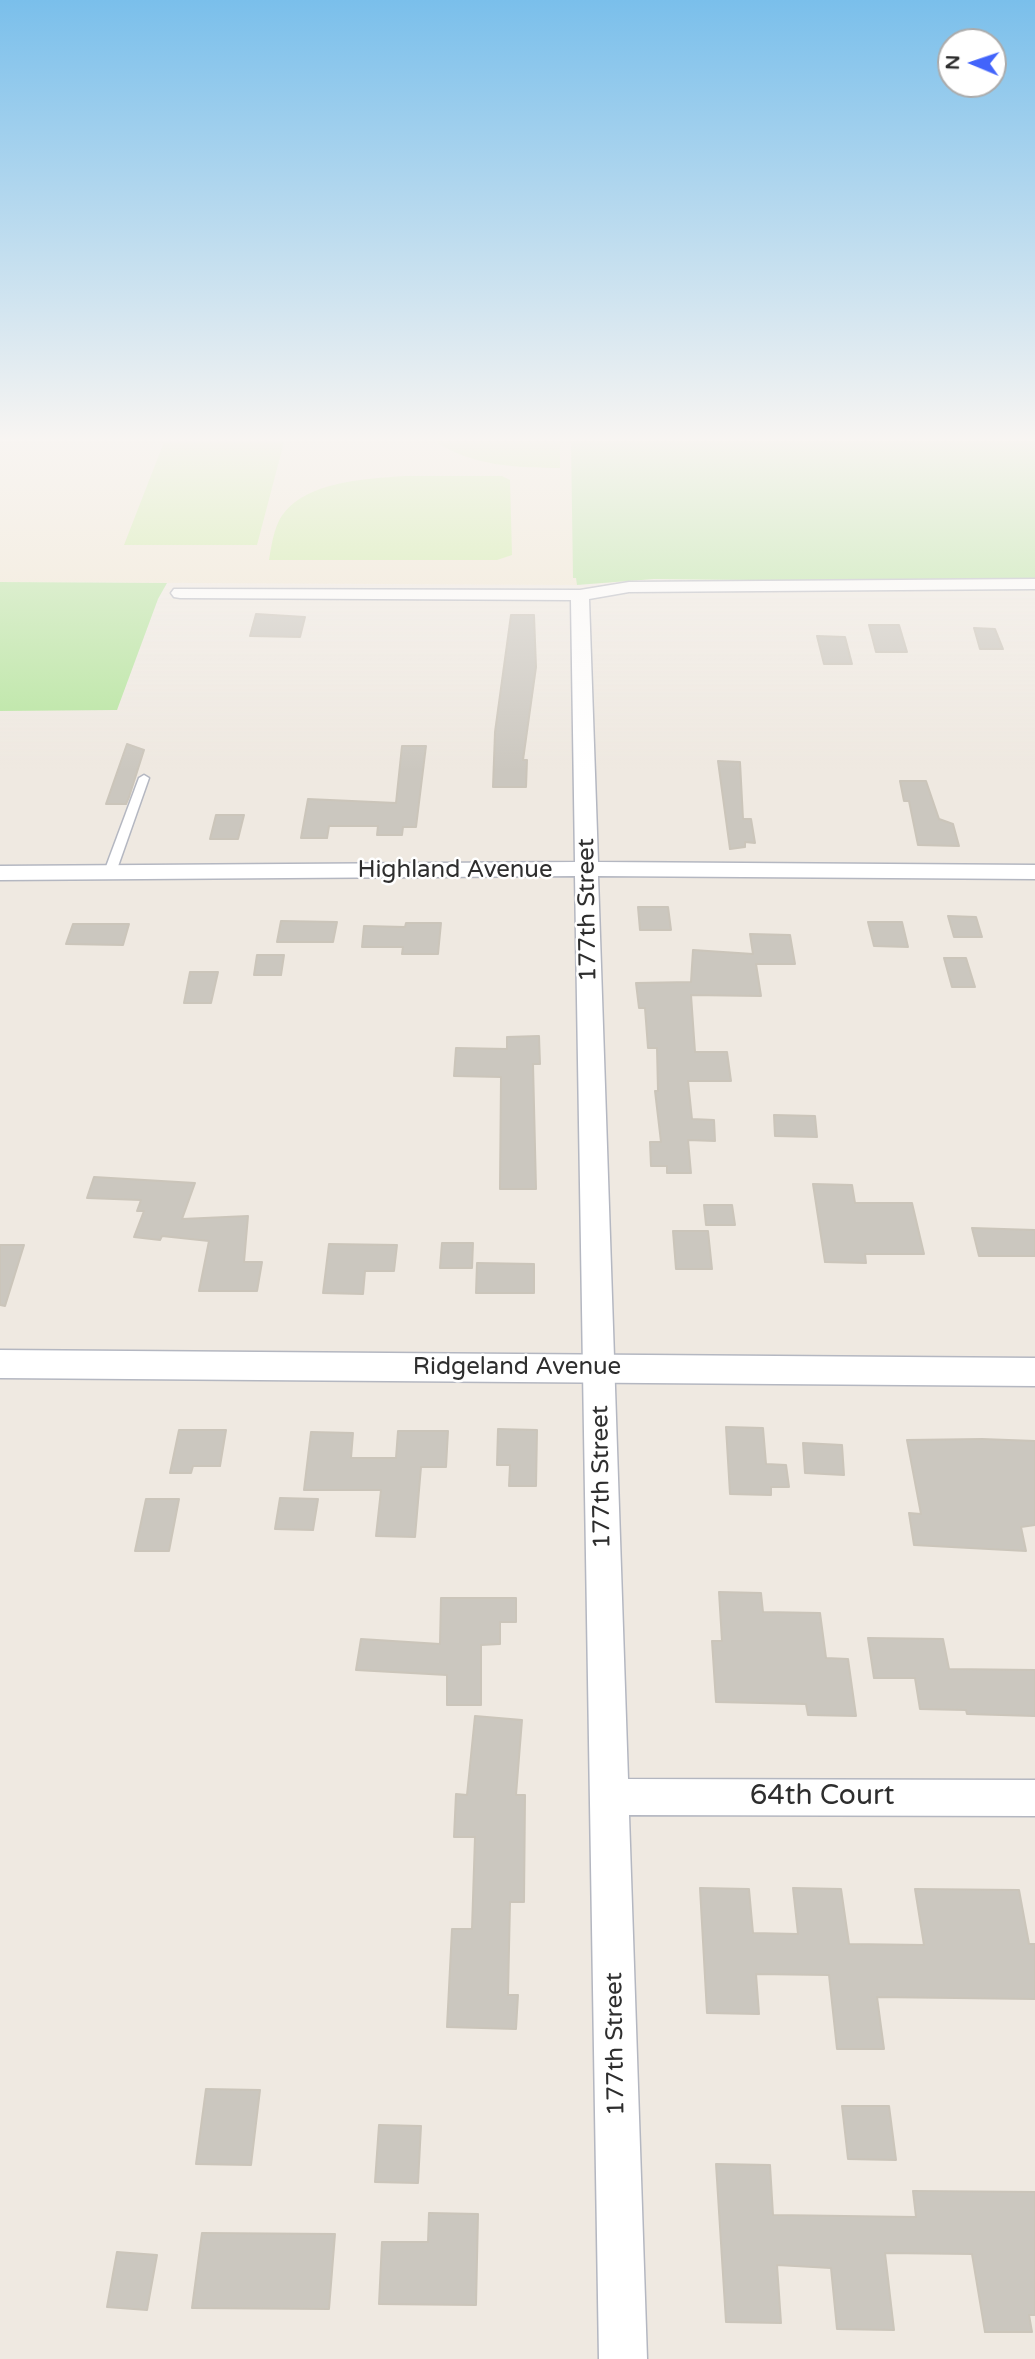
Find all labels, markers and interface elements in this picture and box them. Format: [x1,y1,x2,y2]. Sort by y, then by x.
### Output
north arrow [937,28,1007,98]
text: N [942,54,964,70]
street label: 177th Street [572,838,604,982]
street label: Highland Avenue [358,857,552,885]
street label: Ridgeland Avenue [413,1354,621,1382]
street label: 177th Street [586,1405,618,1549]
street label: 64th Court [750,1780,894,1814]
street label: 177th Street [600,1972,632,2116]

